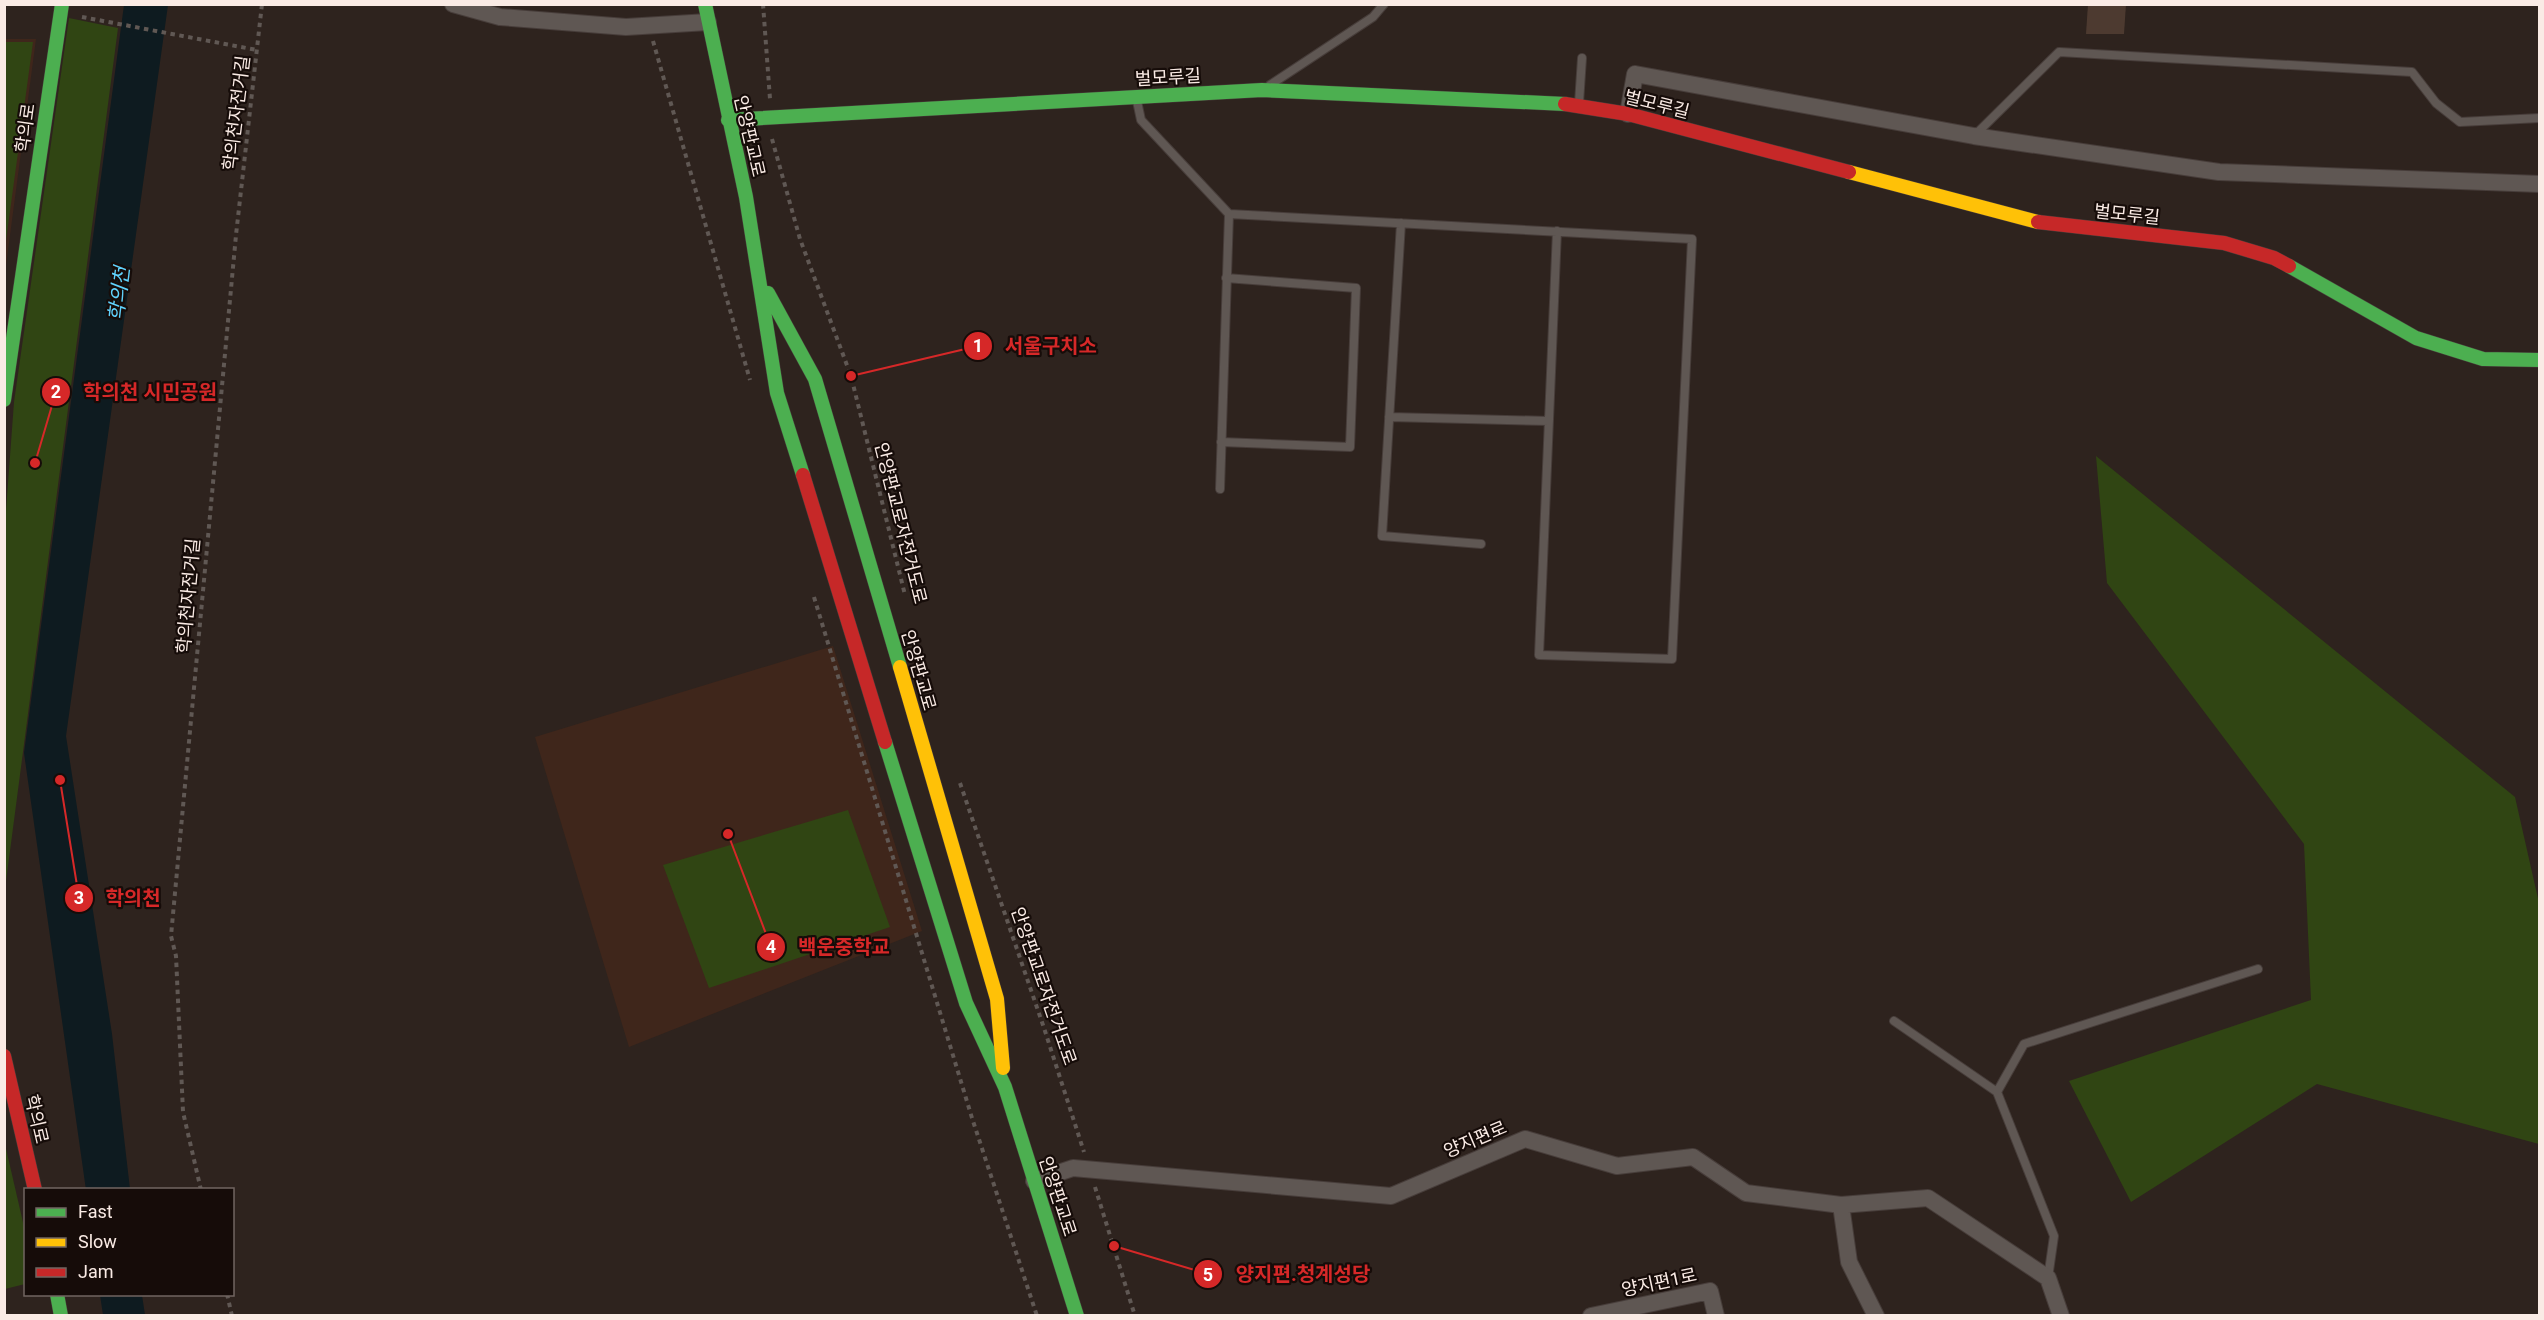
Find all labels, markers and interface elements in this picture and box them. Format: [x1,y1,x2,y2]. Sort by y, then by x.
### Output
street label: 학의천자전거길 [219,54,253,172]
street label: 벌모루길 [1134,65,1202,89]
street label: 벌모루길 [1622,86,1692,122]
street label: 안양판교로 [730,93,770,179]
street label: 학의로 [11,102,39,154]
street label: 벌모루길 [2093,200,2161,228]
water label: 학의천 [104,263,135,323]
callout: 서울구치소 [963,327,1109,365]
text: 서울구치소 [1005,334,1097,358]
text: 1 [973,335,983,356]
callout: 학의천 시민공원 [41,373,229,411]
text: 학의천 시민공원 [83,380,217,404]
text: 2 [51,381,61,402]
street label: 안양판교로자전거도로 [871,440,931,606]
street label: 학의천자전거길 [172,537,204,655]
street label: 안양판교로 [897,627,941,713]
callout: 학의천 [64,879,173,917]
text: 학의천 [105,886,161,910]
text: 3 [74,887,84,908]
street label: 안양판교로자전거도로 [1007,904,1081,1068]
callout: 백운중학교 [756,928,902,966]
text: 백운중학교 [798,935,890,959]
text: 4 [766,936,776,957]
street label: 학의로 [21,1092,53,1146]
street label: 양지편로 [1440,1116,1510,1162]
street label: 안양판교로 [1035,1153,1081,1239]
legend [24,1188,234,1296]
text: Fast [78,1201,113,1222]
text: Slow [78,1231,117,1252]
callout: 양지편.청계성당 [1193,1255,1382,1293]
text: Jam [78,1261,114,1282]
text: 양지편.청계성당 [1236,1262,1370,1286]
text: 5 [1203,1264,1213,1285]
street label: 양지편1로 [1619,1264,1699,1300]

